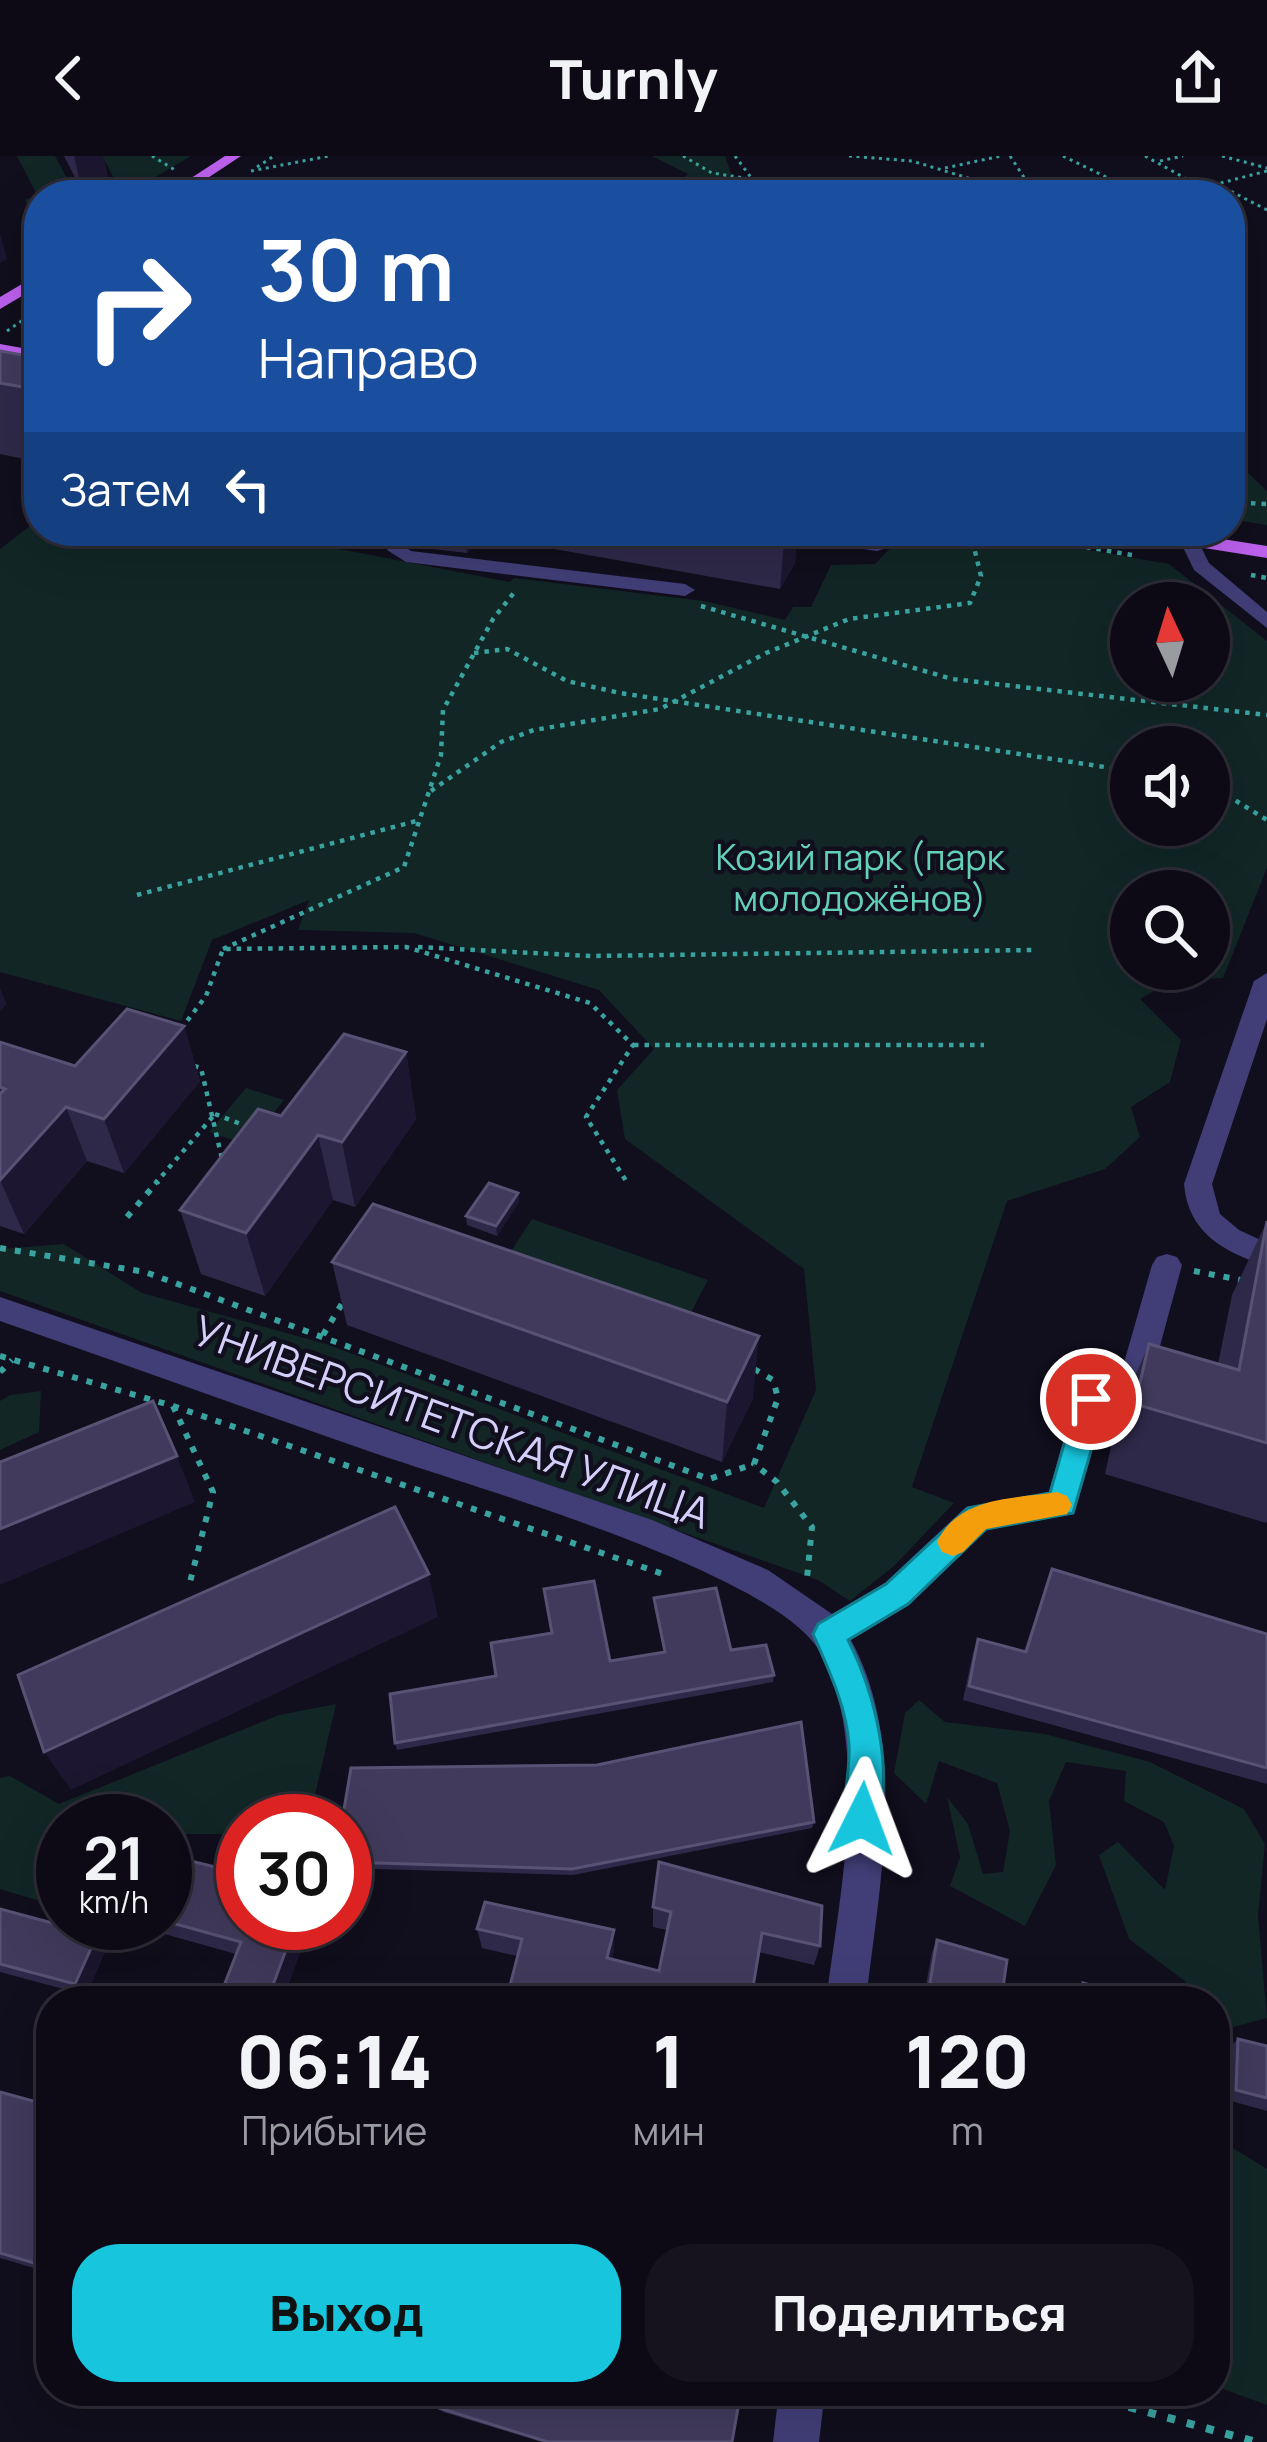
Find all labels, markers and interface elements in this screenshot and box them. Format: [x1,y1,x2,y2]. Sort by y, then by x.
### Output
text: Turnly [550,41,717,115]
icon: back [36,45,102,111]
icon: share [1165,45,1231,111]
text: 30 m [258,211,454,326]
icon: right [60,228,216,384]
text: Направо [258,320,479,394]
icon: left [215,456,281,522]
text: Затем [60,458,191,520]
north arrow [1110,582,1230,702]
map controls [1110,582,1230,990]
button: sound [1110,726,1230,846]
park label: Козий парк (парк молодожёнов) [715,832,1006,922]
button: search [1110,870,1230,990]
street label: УНИВЕРСИТЕТСКАЯ УЛИЦА [186,1300,719,1542]
pin [1040,1348,1142,1450]
icon: arrive [1058,1366,1124,1432]
position arrow [799,1756,925,1882]
speed limit sign: 30 [216,1794,372,1950]
text: 21 [83,1816,145,1898]
text: km/h [79,1881,149,1922]
text: 06:14 [236,2011,432,2110]
text: 1 [652,2011,685,2110]
text: 120 [905,2011,1030,2110]
text: Прибытие [241,2103,427,2157]
text: мин [633,2103,705,2157]
text: m [951,2103,984,2157]
button: Выход [72,2244,621,2382]
button: Поделиться [645,2244,1194,2382]

